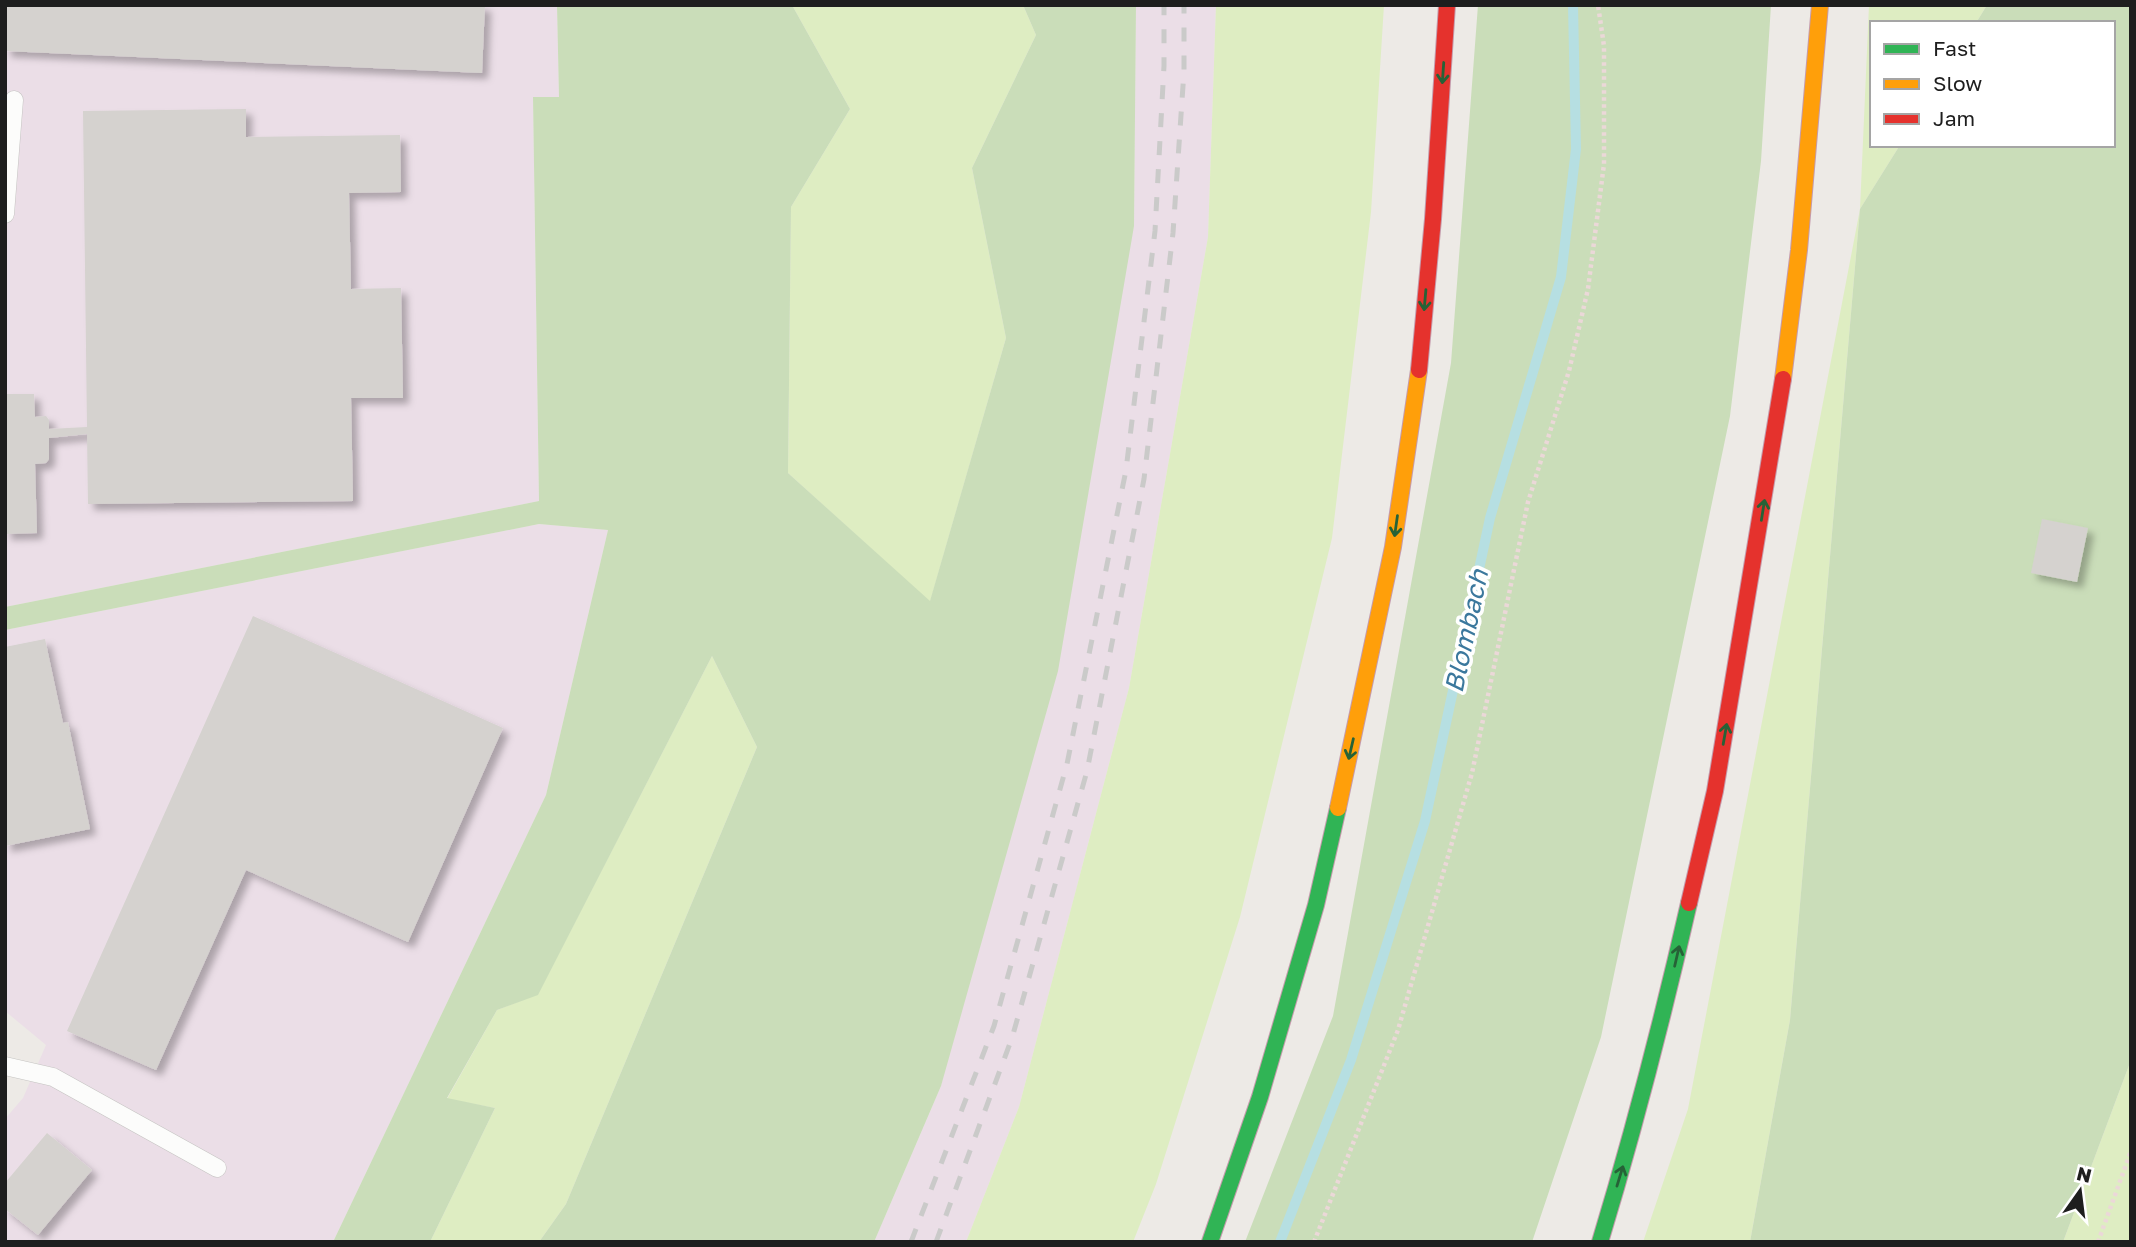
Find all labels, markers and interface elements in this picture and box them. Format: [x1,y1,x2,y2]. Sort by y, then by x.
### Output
legend [1870,21,2115,147]
text: Fast [1933,35,1976,61]
one-way arrow [1436,62,1449,84]
text: Slow [1933,70,1982,96]
text: Jam [1933,105,1975,131]
one-way arrow [1418,288,1431,311]
one-way arrow [1757,499,1770,521]
one-way arrow [1389,514,1402,537]
water label: Blombach [1438,566,1494,695]
one-way arrow [1719,723,1732,746]
one-way arrow [1344,737,1358,760]
one-way arrow [1671,945,1684,968]
north arrow [2045,1156,2115,1226]
text: N [2074,1161,2094,1187]
one-way arrow [1614,1166,1627,1188]

